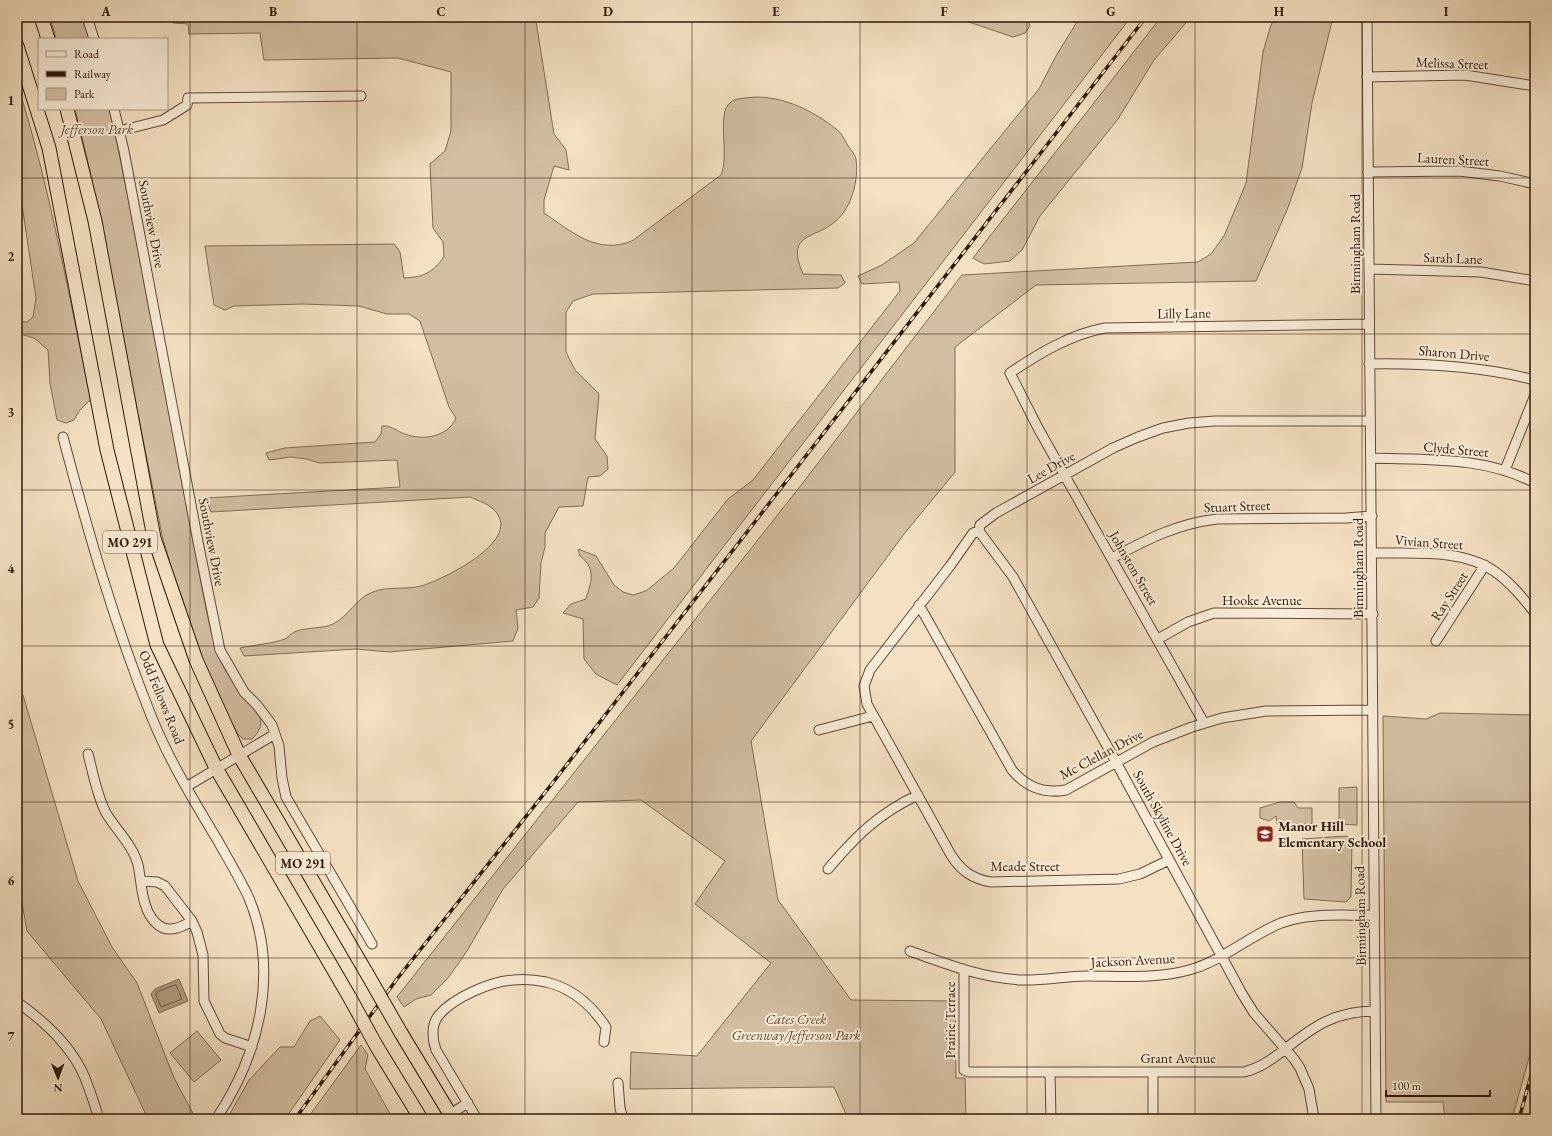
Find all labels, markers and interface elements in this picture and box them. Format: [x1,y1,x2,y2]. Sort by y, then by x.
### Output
text: A [100,3,111,20]
text: B [269,3,277,20]
text: C [436,3,446,20]
text: D [603,3,613,20]
text: E [772,3,780,20]
text: F [940,3,948,20]
text: G [1106,3,1116,20]
text: H [1274,3,1285,20]
text: I [1444,3,1449,20]
legend [38,38,168,110]
text: Road [74,46,100,62]
street label: Melissa Street [1415,53,1489,73]
text: Railway [74,66,112,82]
text: Park [74,86,95,102]
text: 1 [8,92,15,109]
park label: Jefferson Park [58,120,134,138]
street label: Lauren Street [1416,148,1490,170]
street label: Southview Drive [135,178,169,270]
street label: Birmingham Road [1346,193,1364,294]
text: 2 [8,248,15,265]
street label: Sarah Lane [1423,248,1483,268]
street label: Lilly Lane [1157,304,1212,322]
street label: Sharon Drive [1418,341,1491,365]
text: 3 [8,404,15,421]
street label: Clyde Street [1423,437,1490,461]
street label: Lee Drive [1024,446,1078,487]
street label: Southview Drive [195,496,229,588]
street label: Stuart Street [1203,496,1271,516]
street label: Birmingham Road [1349,517,1367,618]
street label: Johnston Street [1105,527,1163,609]
road number: MO 291 [103,531,157,553]
street label: Vivian Street [1394,531,1464,553]
text: 4 [8,560,15,577]
street label: Ray Street [1426,567,1472,624]
street label: Hooke Avenue [1222,591,1303,609]
street label: Odd Fellows Road [135,647,189,747]
text: 5 [8,716,14,733]
street label: Mc Clellan Drive [1056,724,1146,784]
street label: South Skyline Drive [1129,767,1197,870]
place label: Manor Hill Elementary School [1278,817,1386,851]
school or university icon: Manor Hill Elementary School [1255,824,1275,844]
road number: MO 291 [276,852,330,874]
street label: Meade Street [990,857,1060,875]
street label: Birmingham Road [1350,865,1370,966]
text: 6 [8,872,15,889]
street label: Jackson Avenue [1089,949,1176,971]
street label: Prairie Terrace [941,981,959,1058]
park label: Cates Creek Greenway/Jefferson Park [731,1010,861,1044]
text: 7 [8,1028,15,1045]
street label: Grant Avenue [1140,1049,1216,1067]
north arrow [38,1058,78,1098]
scale bar [1386,1072,1490,1098]
text: 100 m [1392,1078,1422,1094]
text: N [54,1081,63,1095]

